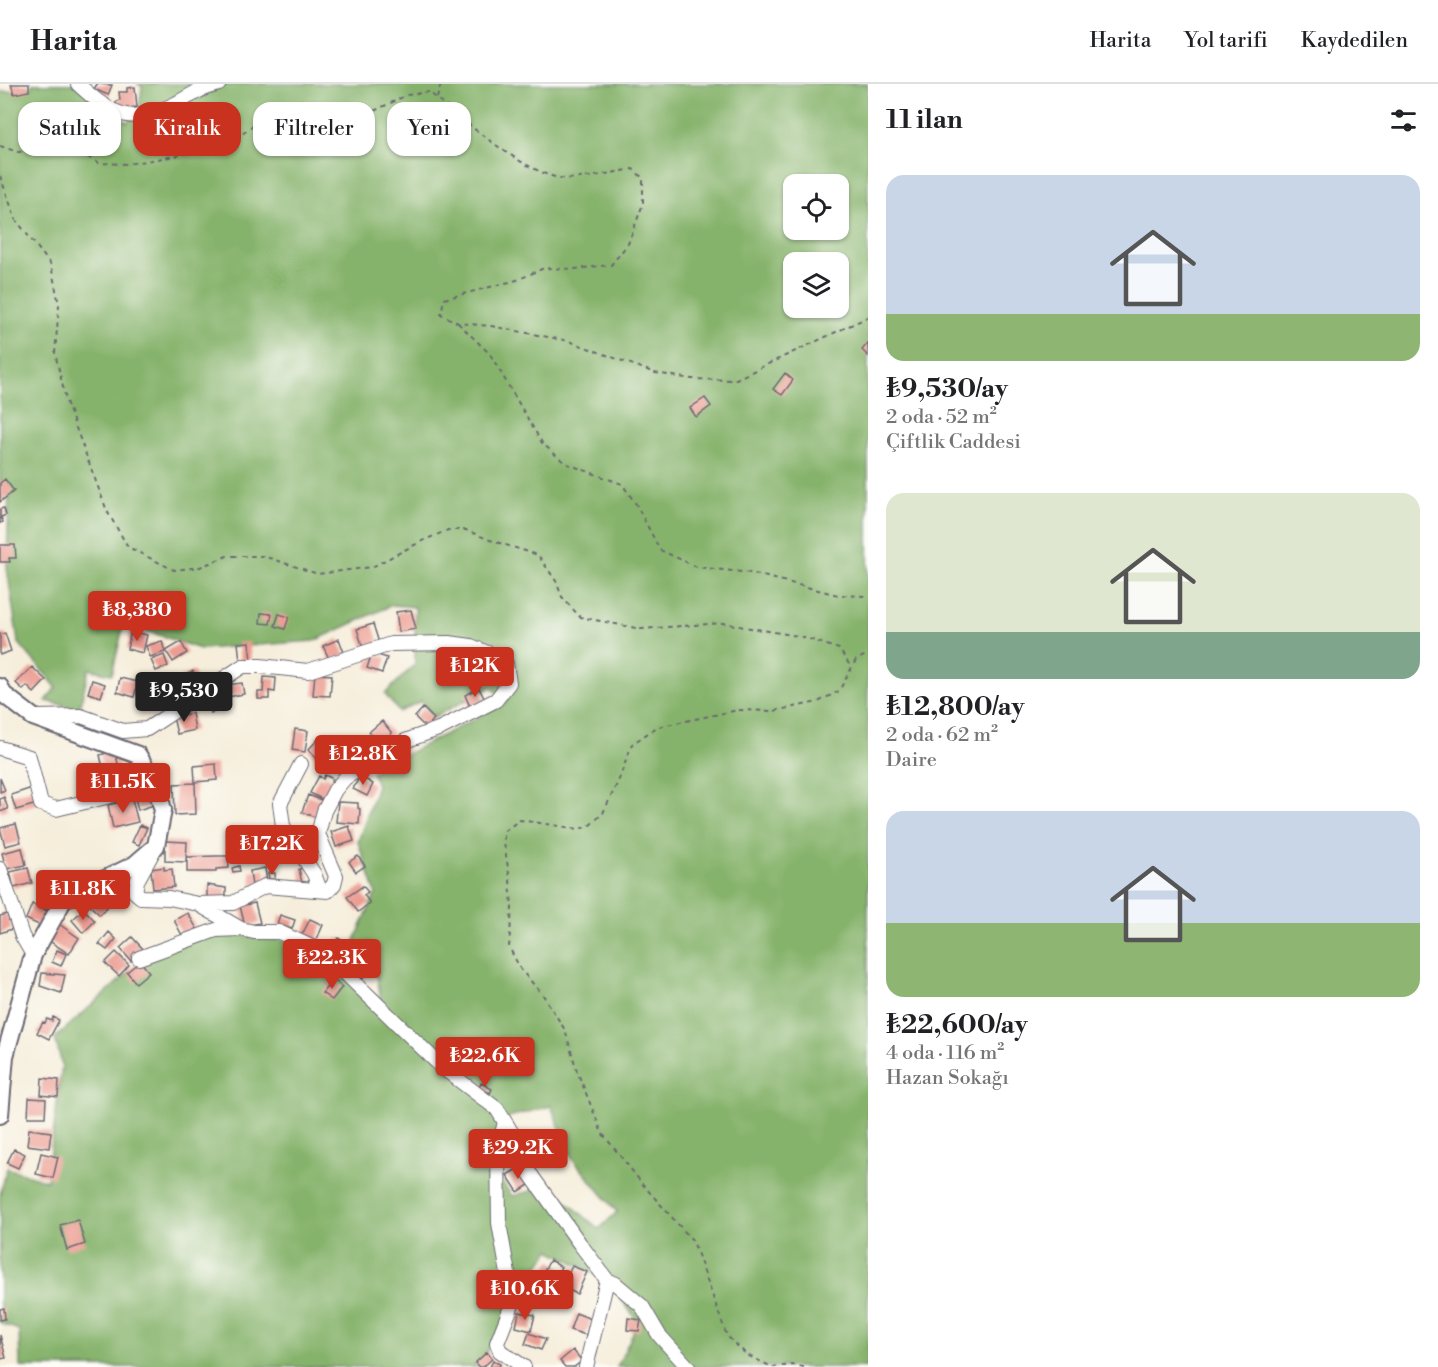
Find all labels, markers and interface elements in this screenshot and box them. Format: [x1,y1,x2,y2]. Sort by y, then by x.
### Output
text: Harita [30,24,117,59]
text: Harita [1089,28,1151,54]
text: Yol tarifi [1184,28,1268,54]
text: Kaydedilen [1301,28,1408,54]
chip: Satılık [18,102,121,156]
chip: Kiralık [133,102,241,156]
chip: Filtreler [253,102,375,156]
chip: Yeni [387,102,471,156]
text: 11 ilan [886,104,963,136]
icon: filters [1387,104,1420,137]
map controls [783,174,849,318]
button: locate [783,174,849,240]
icon: home [1099,214,1207,322]
button: layers [783,252,849,318]
text: ₺9,530/ay [886,373,1008,405]
text: 2 oda · 52 m² [886,405,997,430]
text: Çiftlik Caddesi [886,430,1021,455]
icon: home [1099,532,1207,640]
pin: ₺8,380 [88,591,186,642]
text: ₺8,380 [102,598,172,623]
pin: ₺12K [439,647,511,698]
text: ₺12K [450,654,500,679]
pin: ₺9,530 [135,672,233,723]
text: ₺9,530 [149,679,219,704]
text: ₺12,800/ay [886,691,1025,723]
text: 2 oda · 62 m² [886,723,998,748]
pin: ₺12.8K [314,735,412,786]
text: ₺12.8K [329,742,397,767]
text: Daire [886,748,937,773]
pin: ₺11.5K [74,763,172,814]
text: ₺11.5K [90,770,156,795]
pin: ₺17.2K [223,825,321,876]
text: ₺17.2K [239,832,305,857]
icon: home [1099,850,1207,958]
pin: ₺11.8K [34,870,132,921]
text: ₺11.8K [50,877,116,902]
pin: ₺22.3K [283,939,381,990]
text: ₺22.3K [297,946,367,971]
text: ₺22,600/ay [886,1009,1028,1041]
pin: ₺22.6K [436,1037,534,1088]
text: 4 oda · 116 m² [886,1041,1004,1066]
text: ₺22.6K [450,1044,520,1069]
text: Hazan Sokağı [886,1066,1009,1091]
pin: ₺29.2K [469,1129,567,1180]
text: ₺29.2K [483,1136,553,1161]
pin: ₺10.6K [476,1270,574,1321]
text: ₺10.6K [490,1277,560,1302]

